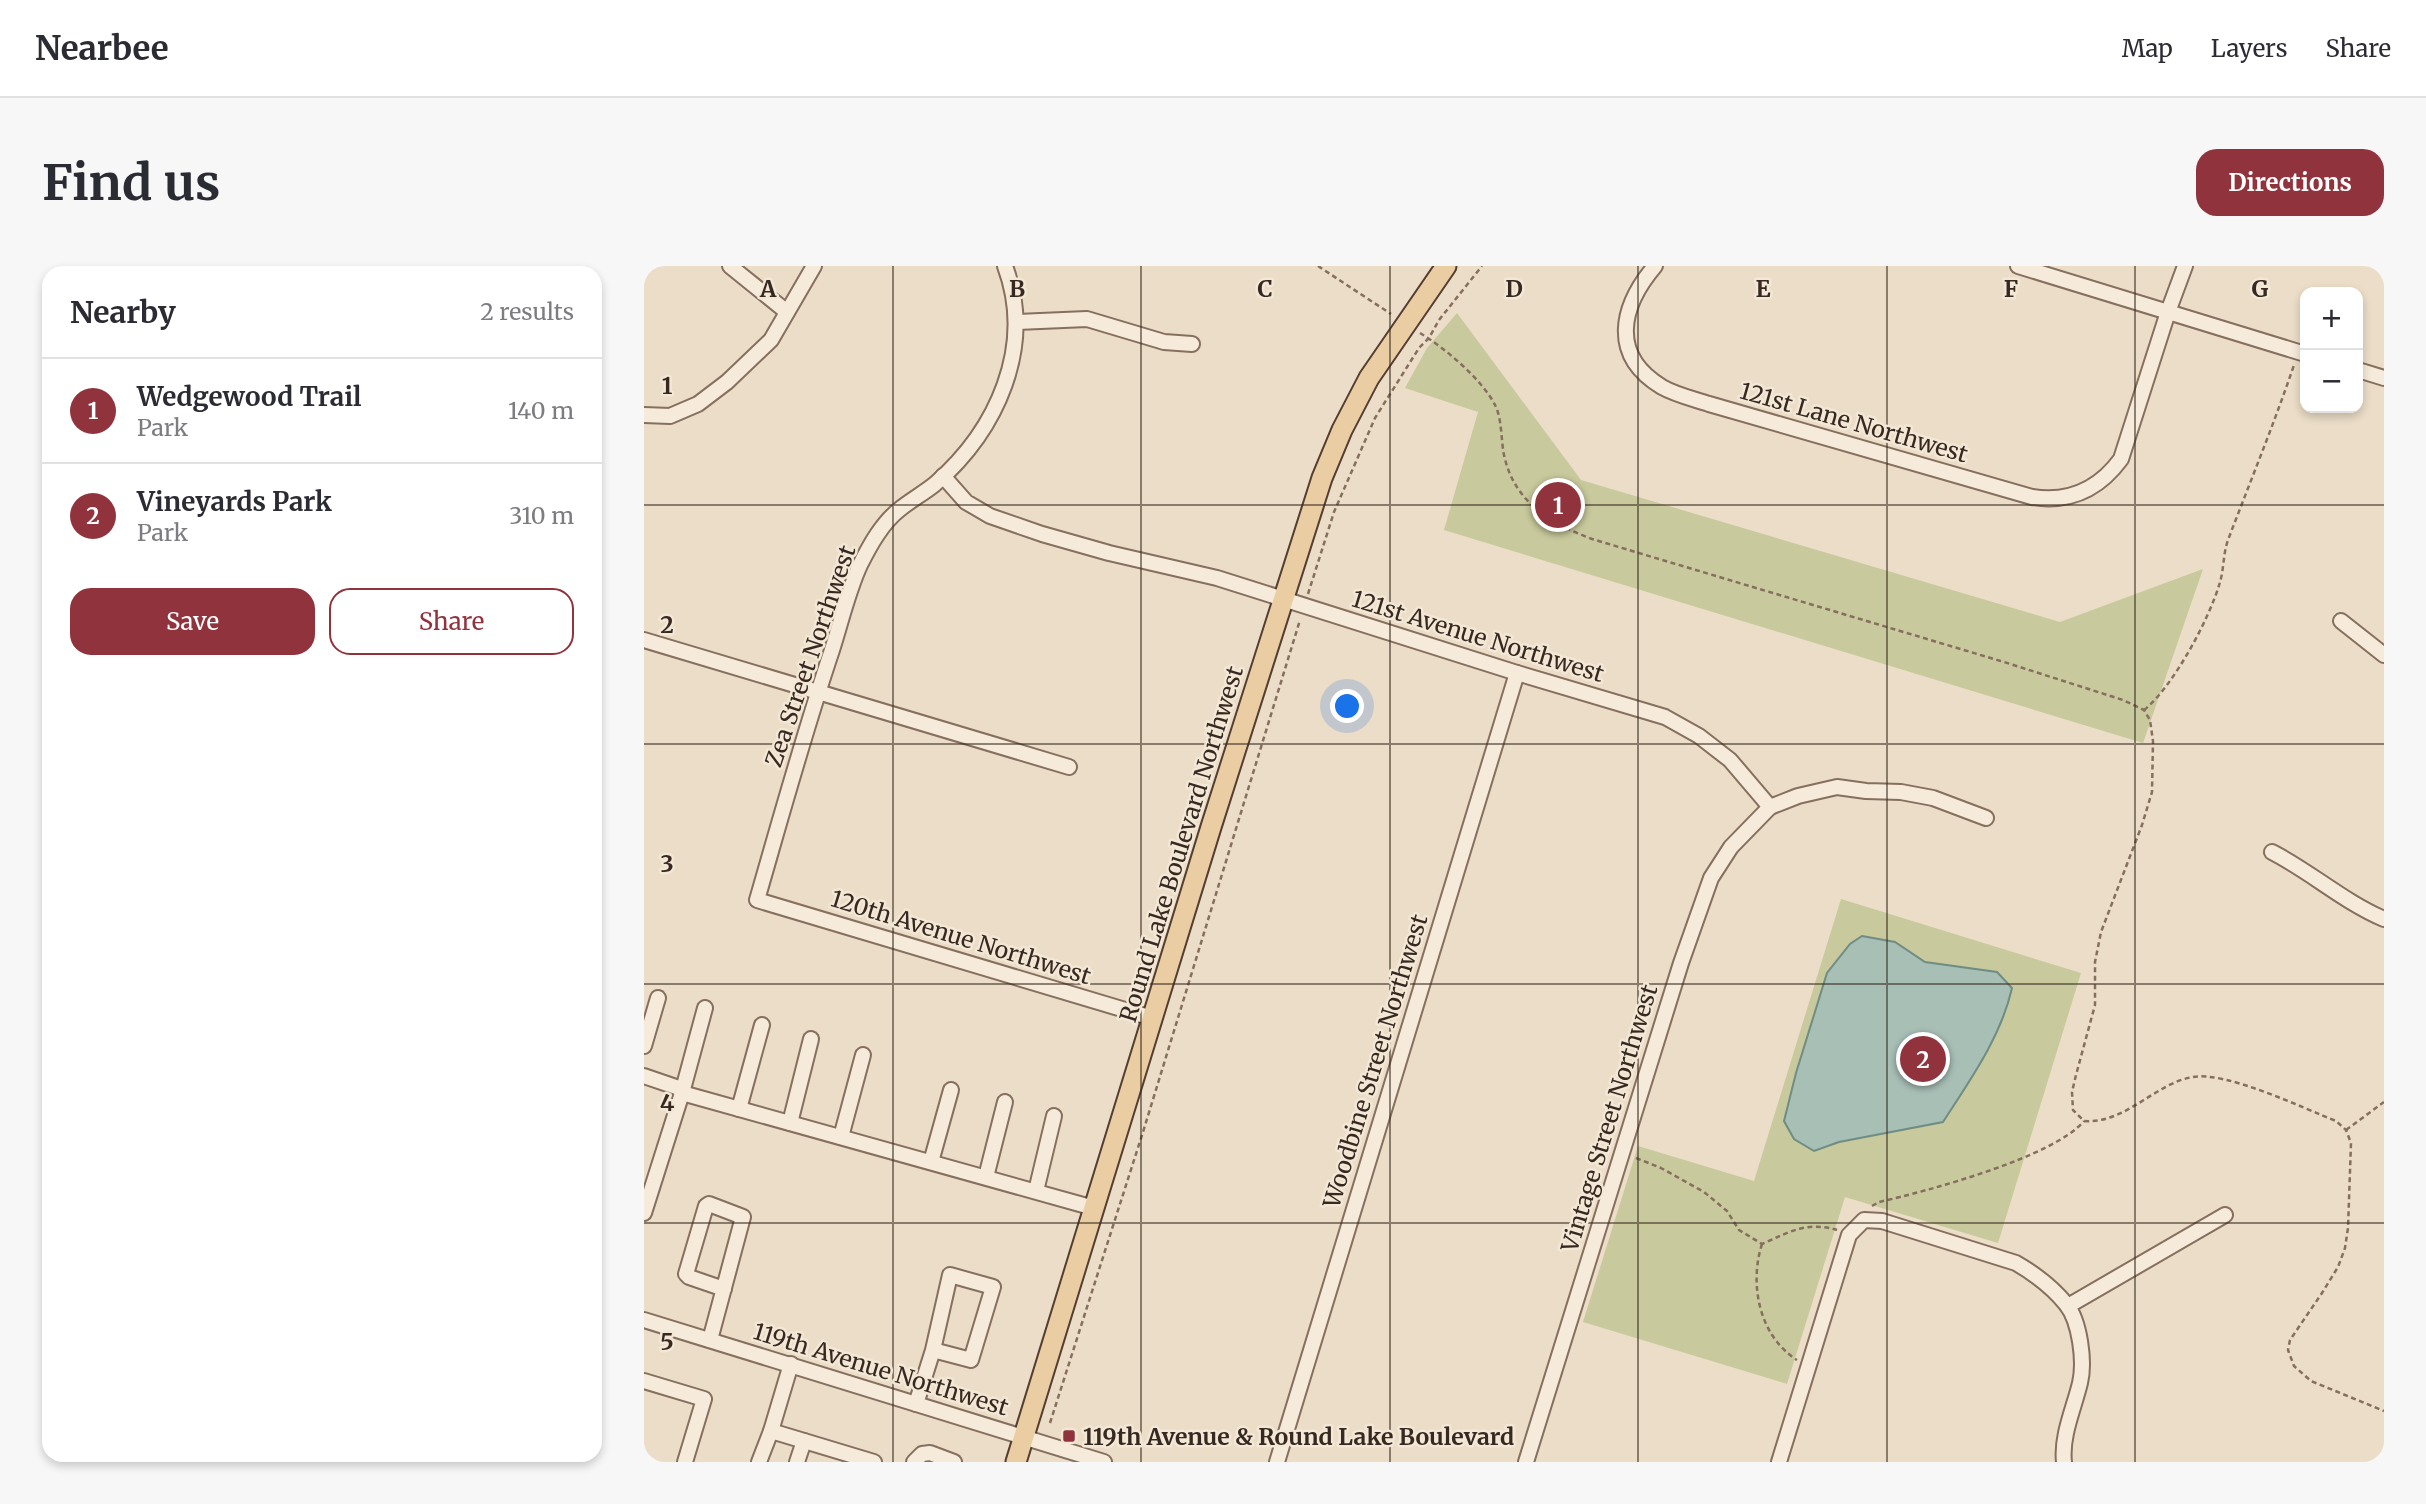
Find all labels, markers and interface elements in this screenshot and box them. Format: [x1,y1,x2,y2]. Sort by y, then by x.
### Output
text: Nearbee [35,28,169,69]
text: Map [2122,33,2173,64]
text: Layers [2211,33,2287,64]
text: Share [2325,33,2391,64]
button: Directions [2196,149,2384,216]
text: Find us [42,152,220,213]
text: A [759,274,777,303]
text: B [1009,274,1025,303]
text: C [1257,274,1273,303]
text: D [1505,274,1523,303]
text: E [1755,274,1771,303]
text: F [2004,274,2018,303]
text: G [2252,274,2269,303]
map controls [2300,287,2363,413]
button: + [2300,287,2363,350]
text: Nearby [70,293,176,331]
text: 2 results [480,297,574,326]
button: − [2300,350,2363,413]
text: 1 [662,371,673,400]
street label: 121st Lane Northwest [1737,376,1971,468]
text: Wedgewood Trail [137,380,361,413]
text: 1 [88,396,98,425]
text: 140 m [508,396,574,425]
text: Park [137,413,188,442]
pin: 1 [1535,479,1581,531]
text: Vineyards Park [137,485,332,518]
text: 2 [86,501,100,530]
text: 310 m [509,501,574,530]
text: Park [137,518,188,547]
street label: Zea Street Northwest [758,541,862,771]
street label: 121st Avenue Northwest [1349,584,1607,688]
button: Save [70,588,315,655]
button: Share [329,588,574,655]
text: 2 [660,610,674,639]
street label: Round Lake Boulevard Northwest [1113,662,1249,1026]
your location [1330,689,1364,723]
text: 3 [660,849,674,878]
street label: 120th Avenue Northwest [827,884,1095,990]
street label: Woodbine Street Northwest [1316,911,1434,1212]
street label: Vintage Street Northwest [1554,981,1664,1256]
pin: 2 [1900,1033,1946,1085]
text: 4 [660,1088,675,1117]
street label: 119th Avenue Northwest [750,1316,1012,1422]
text: 5 [660,1327,674,1356]
place label: 119th Avenue & Round Lake Boulevard [1083,1422,1514,1451]
marker: 119th Avenue & Round Lake Boulevard [1061,1428,1077,1444]

